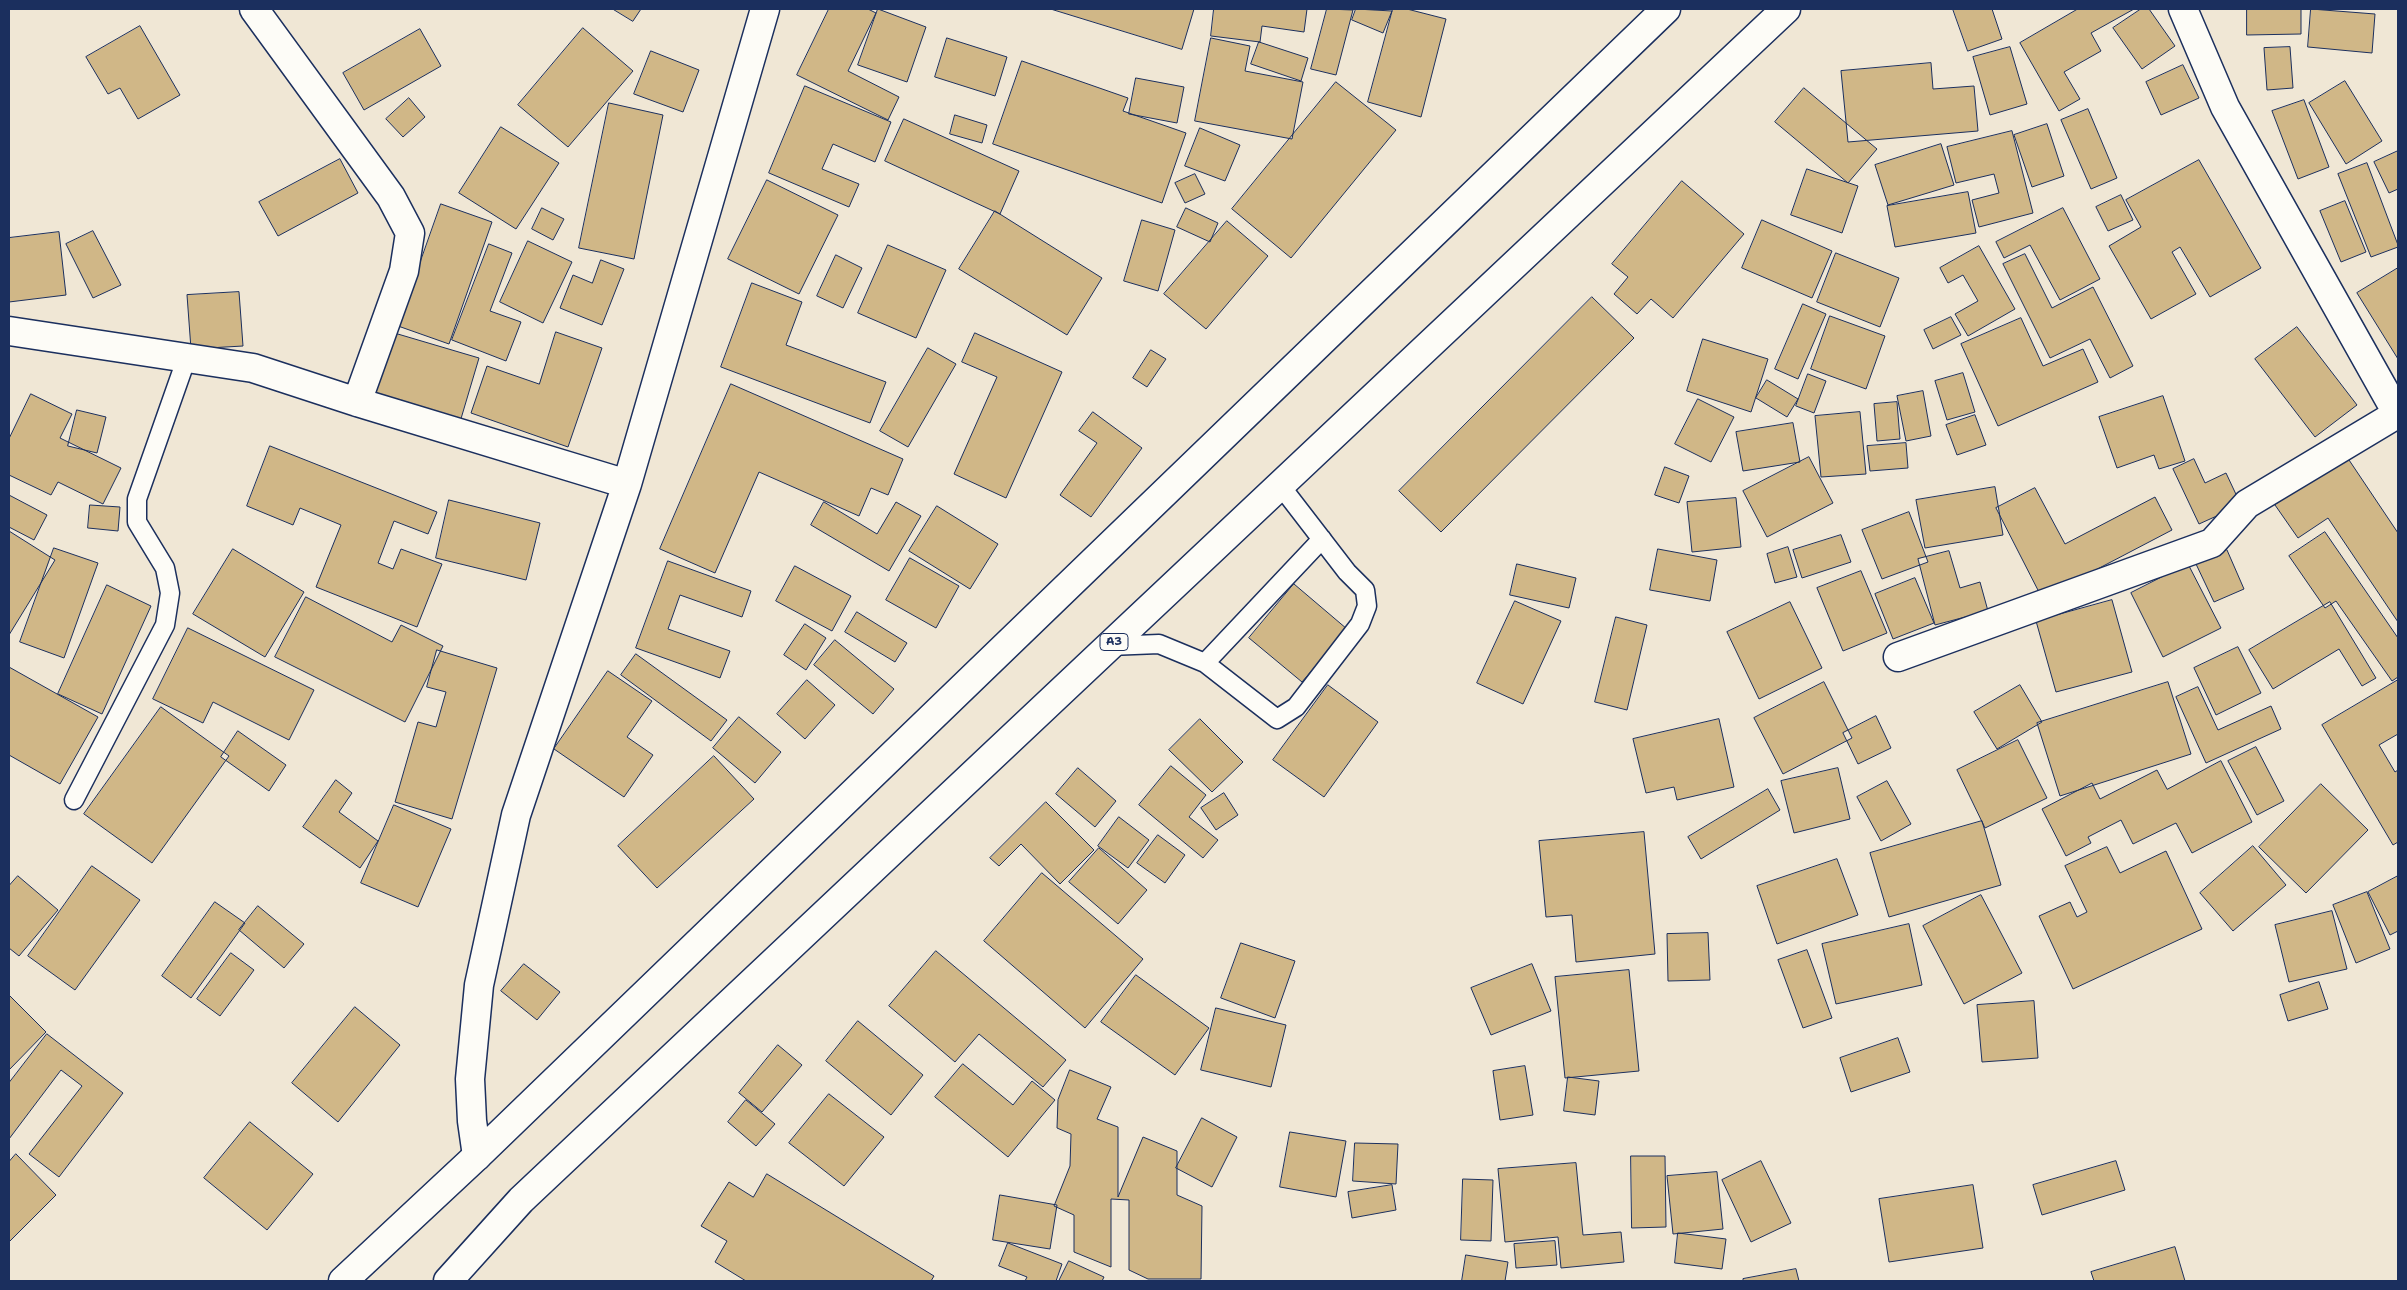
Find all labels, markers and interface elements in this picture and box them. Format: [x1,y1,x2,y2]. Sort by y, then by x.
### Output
road number: A3 [1100,634,1128,650]

